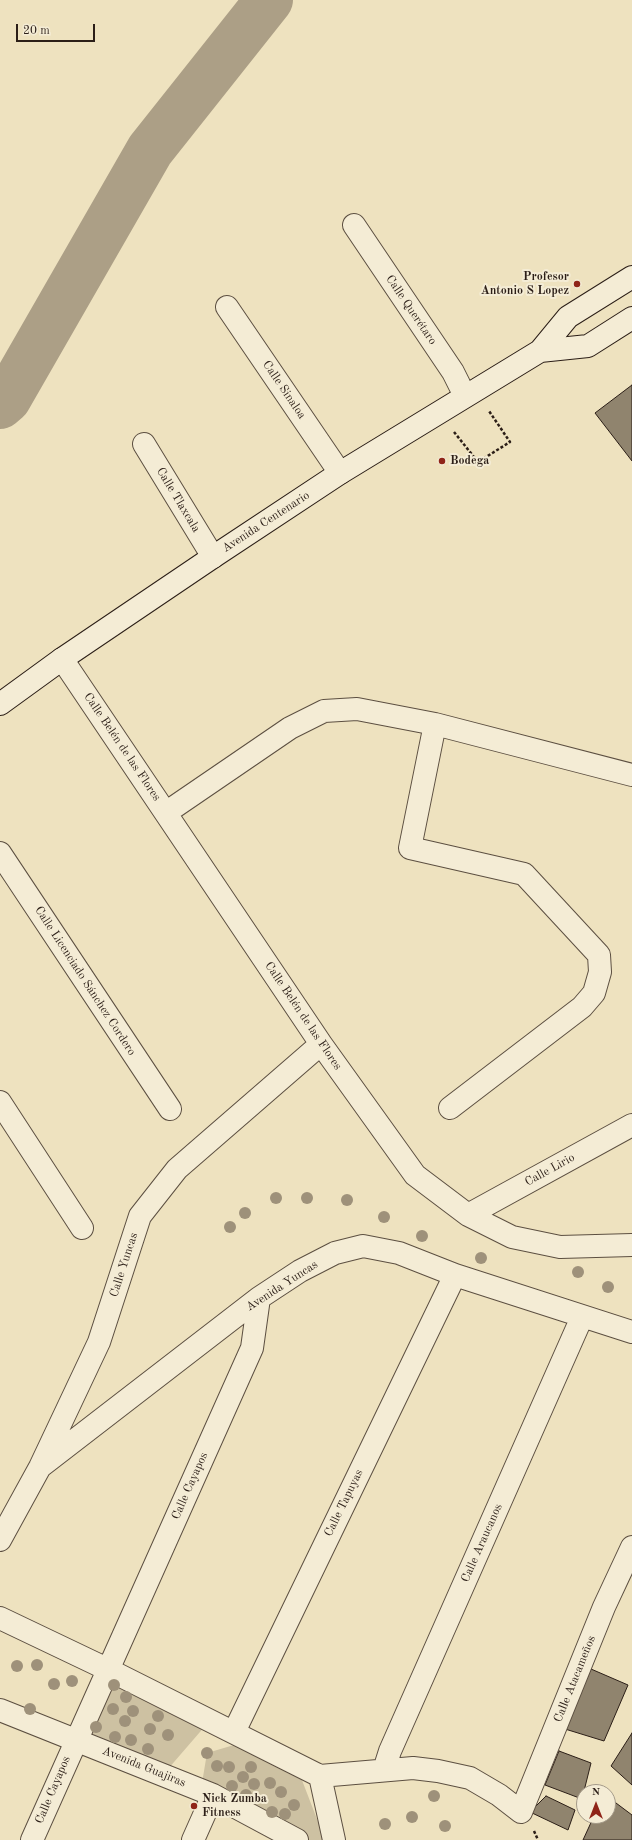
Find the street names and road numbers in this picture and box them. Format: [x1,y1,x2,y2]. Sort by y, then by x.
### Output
street label: Calle Querétaro [382,272,440,348]
street label: Calle Sinaloa [259,358,309,422]
street label: Calle Tlaxcala [153,465,203,535]
street label: Avenida Centenario [220,488,312,556]
street label: Calle Belén de las Flores [80,690,164,804]
street label: Calle Licenciado Sánchez Cordero [31,904,139,1058]
street label: Calle Belén de las Flores [261,959,345,1073]
street label: Calle Lirio [523,1150,577,1190]
street label: Calle Yuncas [107,1231,141,1299]
street label: Avenida Yuncas [243,1257,321,1315]
street label: Calle Cayapos [169,1450,211,1522]
street label: Calle Tapuyas [322,1467,366,1539]
street label: Calle Araucanos [458,1501,506,1585]
street label: Calle Atacameños [551,1633,599,1725]
street label: Avenida Guajiras [100,1744,188,1790]
street label: Calle Cayapos [32,1754,74,1826]

